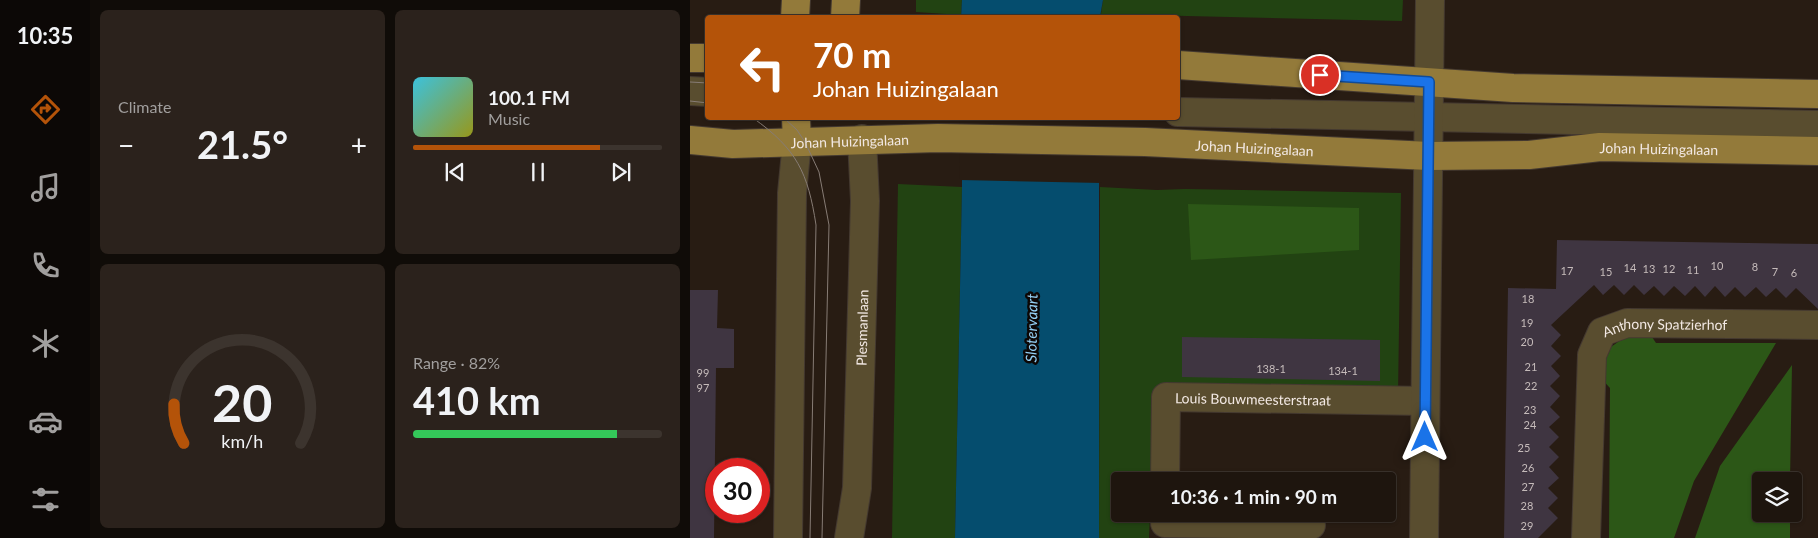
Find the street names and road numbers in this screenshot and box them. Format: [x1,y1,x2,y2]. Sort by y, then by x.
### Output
street label: Johan Huizingalaan [790,130,909,151]
street label: Johan Huizingalaan [1195,136,1314,159]
street label: Johan Huizingalaan [1600,138,1718,158]
street label: Plesmanlaan [852,289,871,366]
street label: Anthony Spatzierhof [1600,314,1727,340]
street label: Louis Bouwmeesterstraat [1175,389,1331,408]

